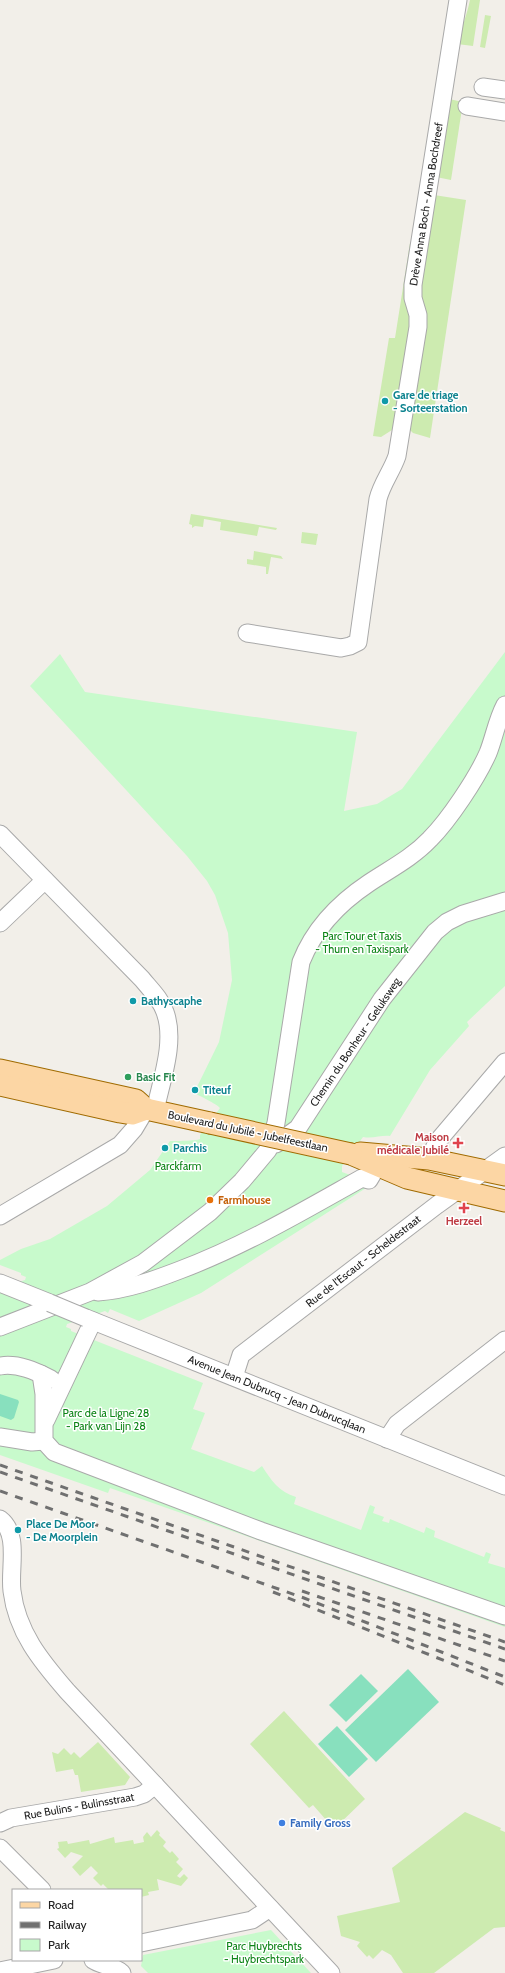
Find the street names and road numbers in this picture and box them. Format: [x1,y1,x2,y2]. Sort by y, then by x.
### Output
street label: Drève Anna Boch - Anna Bochdreef [406,121,446,287]
street label: Chemin du Bonheur - Geluksweg [307,974,404,1109]
street label: Boulevard du Jubilé - Jubelfeestlaan [167,1107,329,1155]
street label: Rue de l'Escaut - Scheldestraat [303,1212,423,1310]
street label: Avenue Jean Dubrucq - Jean Dubrucqlaan [186,1352,368,1436]
street label: Rue Bulins - Bulinsstraat [23,1789,135,1823]

